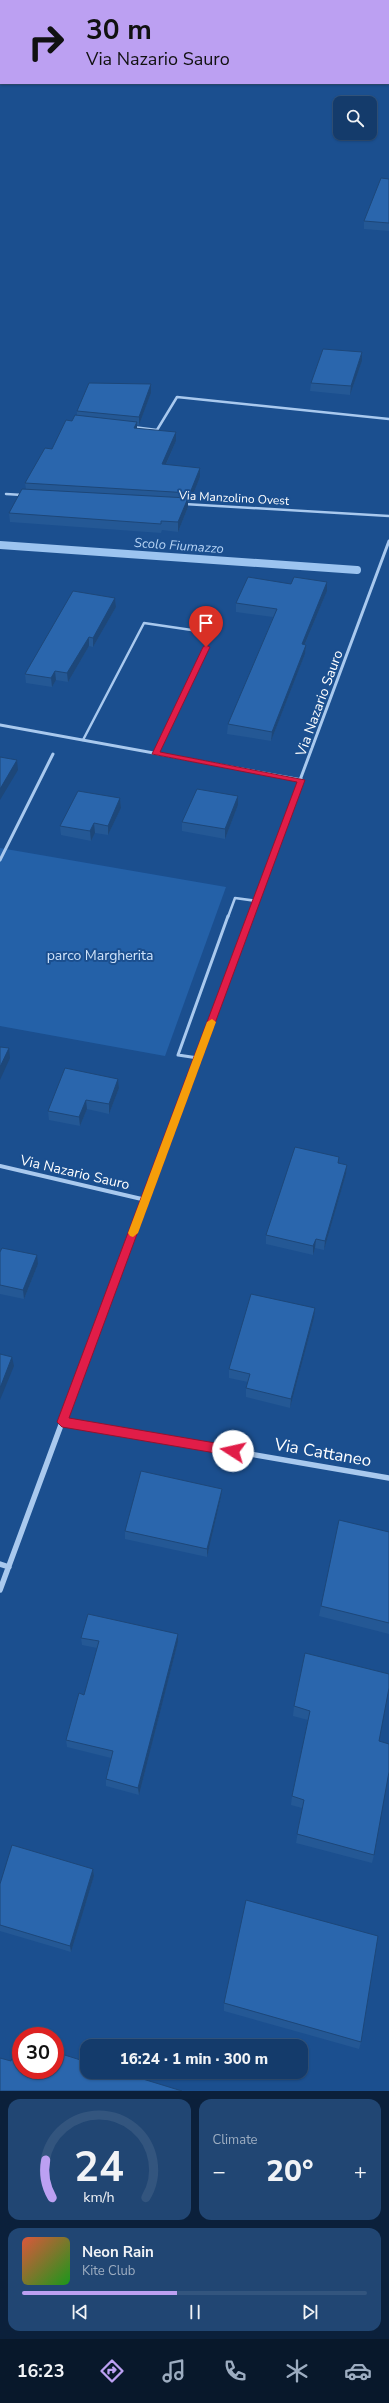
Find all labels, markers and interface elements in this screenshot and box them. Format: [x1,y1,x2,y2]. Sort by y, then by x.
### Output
text: 30 m [86,11,152,49]
icon: right [20,16,72,68]
text: Via Nazario Sauro [86,47,230,71]
map controls [333,96,377,140]
button: search [333,96,377,140]
street label: Via Manzolino Ovest [177,487,290,509]
water label: Scolo Fiumazzo [133,534,224,558]
pin [189,606,223,647]
icon: arrive [195,612,217,634]
street label: Via Nazario Sauro [291,647,348,760]
park label: parco Margherita [47,946,153,965]
street label: Via Nazario Sauro [17,1150,132,1194]
position arrow [212,1430,254,1472]
street label: Via Cattaneo [272,1432,373,1472]
speed limit sign: 30 [12,2027,64,2079]
text: 16:24 · 1 min · 300 m [120,2049,268,2069]
text: Climate [213,2131,258,2149]
text: 24 [74,2138,124,2195]
text: 20° [266,2151,314,2192]
text: − [213,2157,226,2187]
text: + [354,2157,367,2187]
text: km/h [84,2187,115,2206]
text: Neon Rain [82,2242,154,2262]
text: Kite Club [82,2262,135,2280]
icon: previous [69,2301,91,2323]
icon: pause [184,2301,206,2323]
icon: next [299,2301,321,2323]
icon: directions [98,2357,126,2385]
icon: music [160,2357,188,2385]
icon: phone [221,2357,249,2385]
icon: climate [283,2357,311,2385]
icon: car [344,2357,372,2385]
text: 16:23 [17,2359,64,2383]

